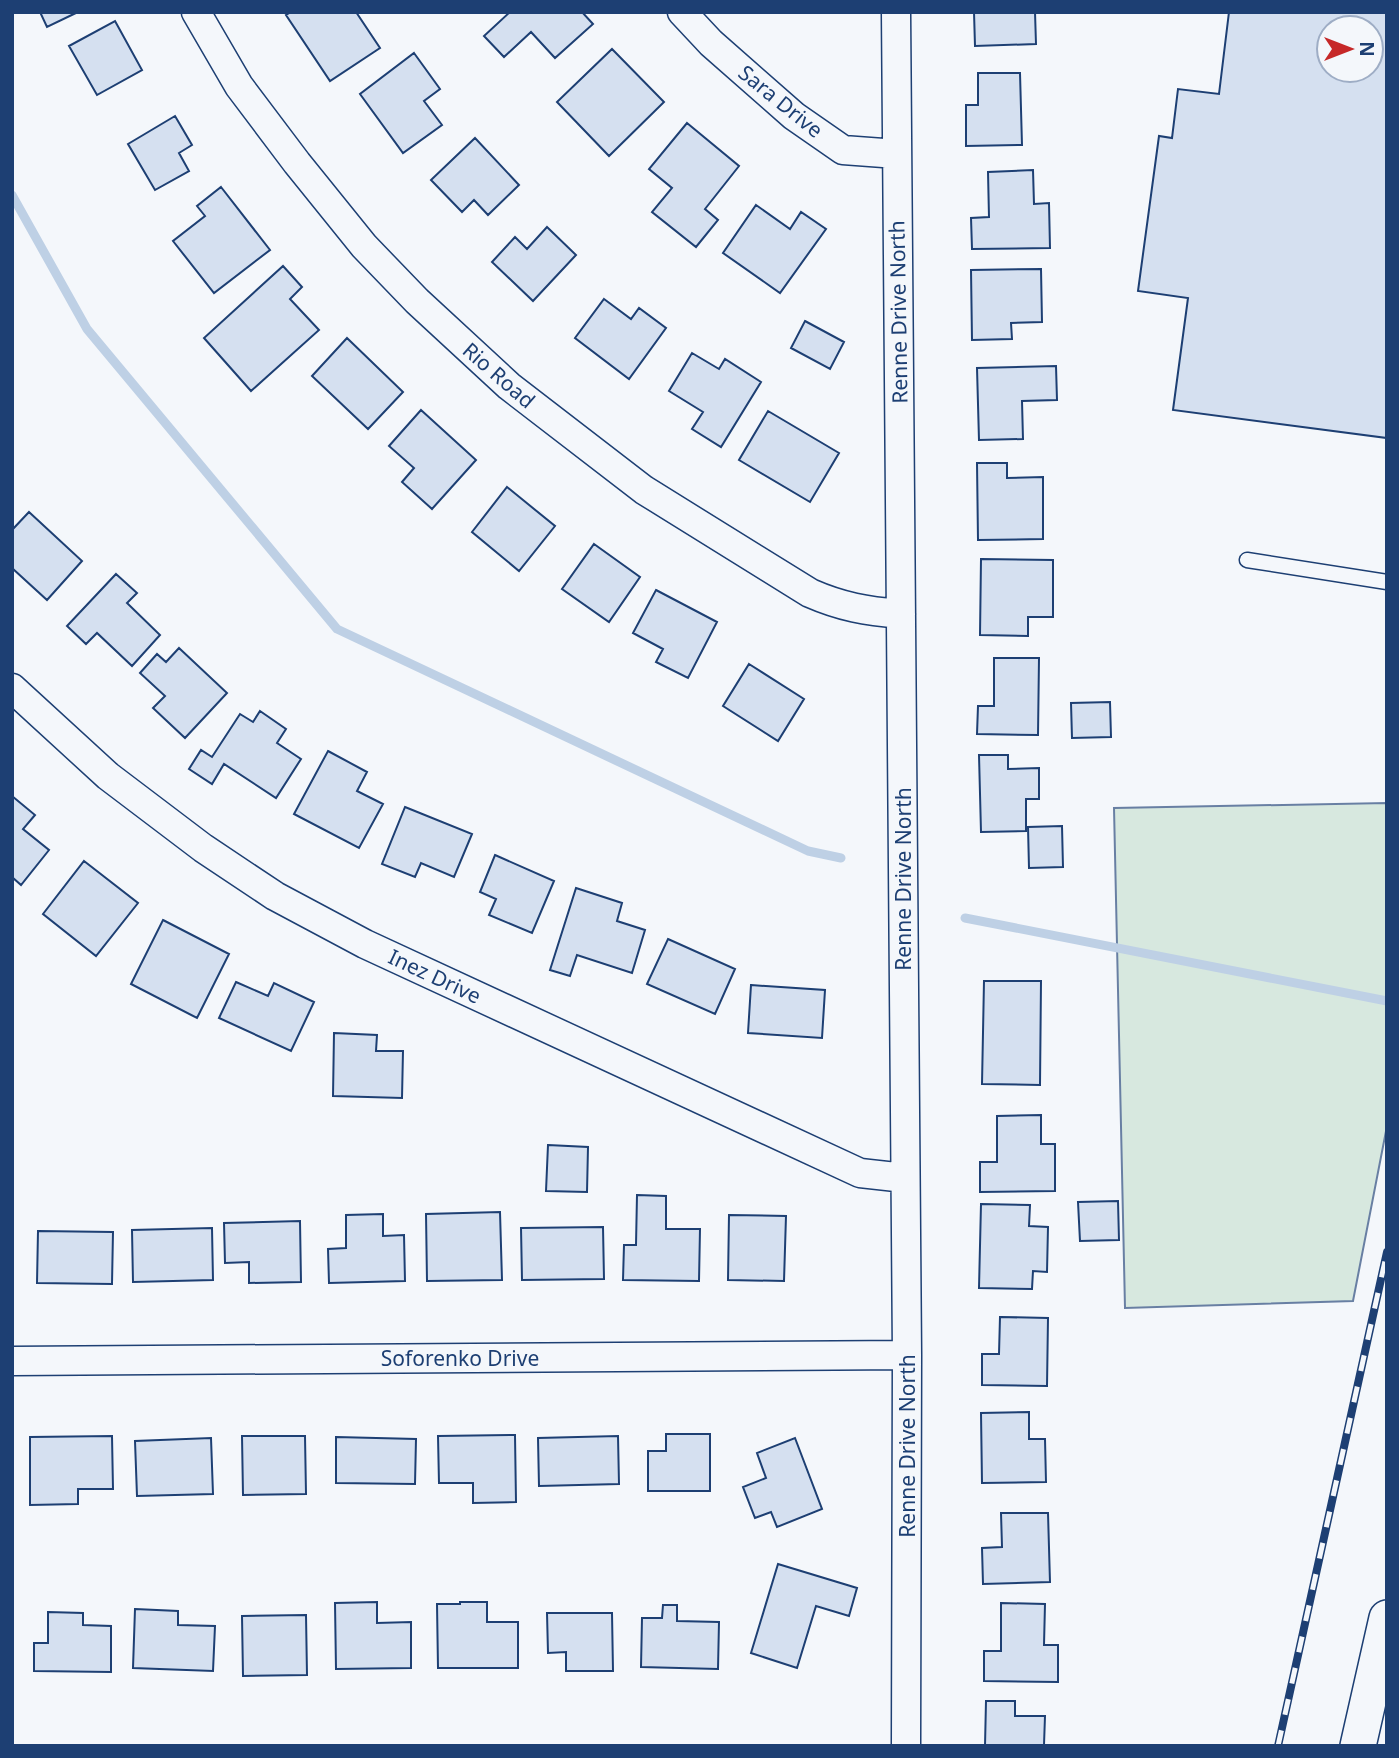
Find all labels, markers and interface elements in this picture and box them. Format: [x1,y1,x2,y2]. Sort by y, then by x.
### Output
north arrow [1315,14,1385,84]
text: N [1354,41,1380,57]
street label: Sara Drive [733,58,829,144]
street label: Renne Drive North [882,220,914,404]
street label: Rio Road [457,336,541,414]
street label: Renne Drive North [889,787,917,971]
street label: Inez Drive [384,942,486,1010]
street label: Soforenko Drive [381,1344,539,1372]
street label: Renne Drive North [893,1354,921,1538]

